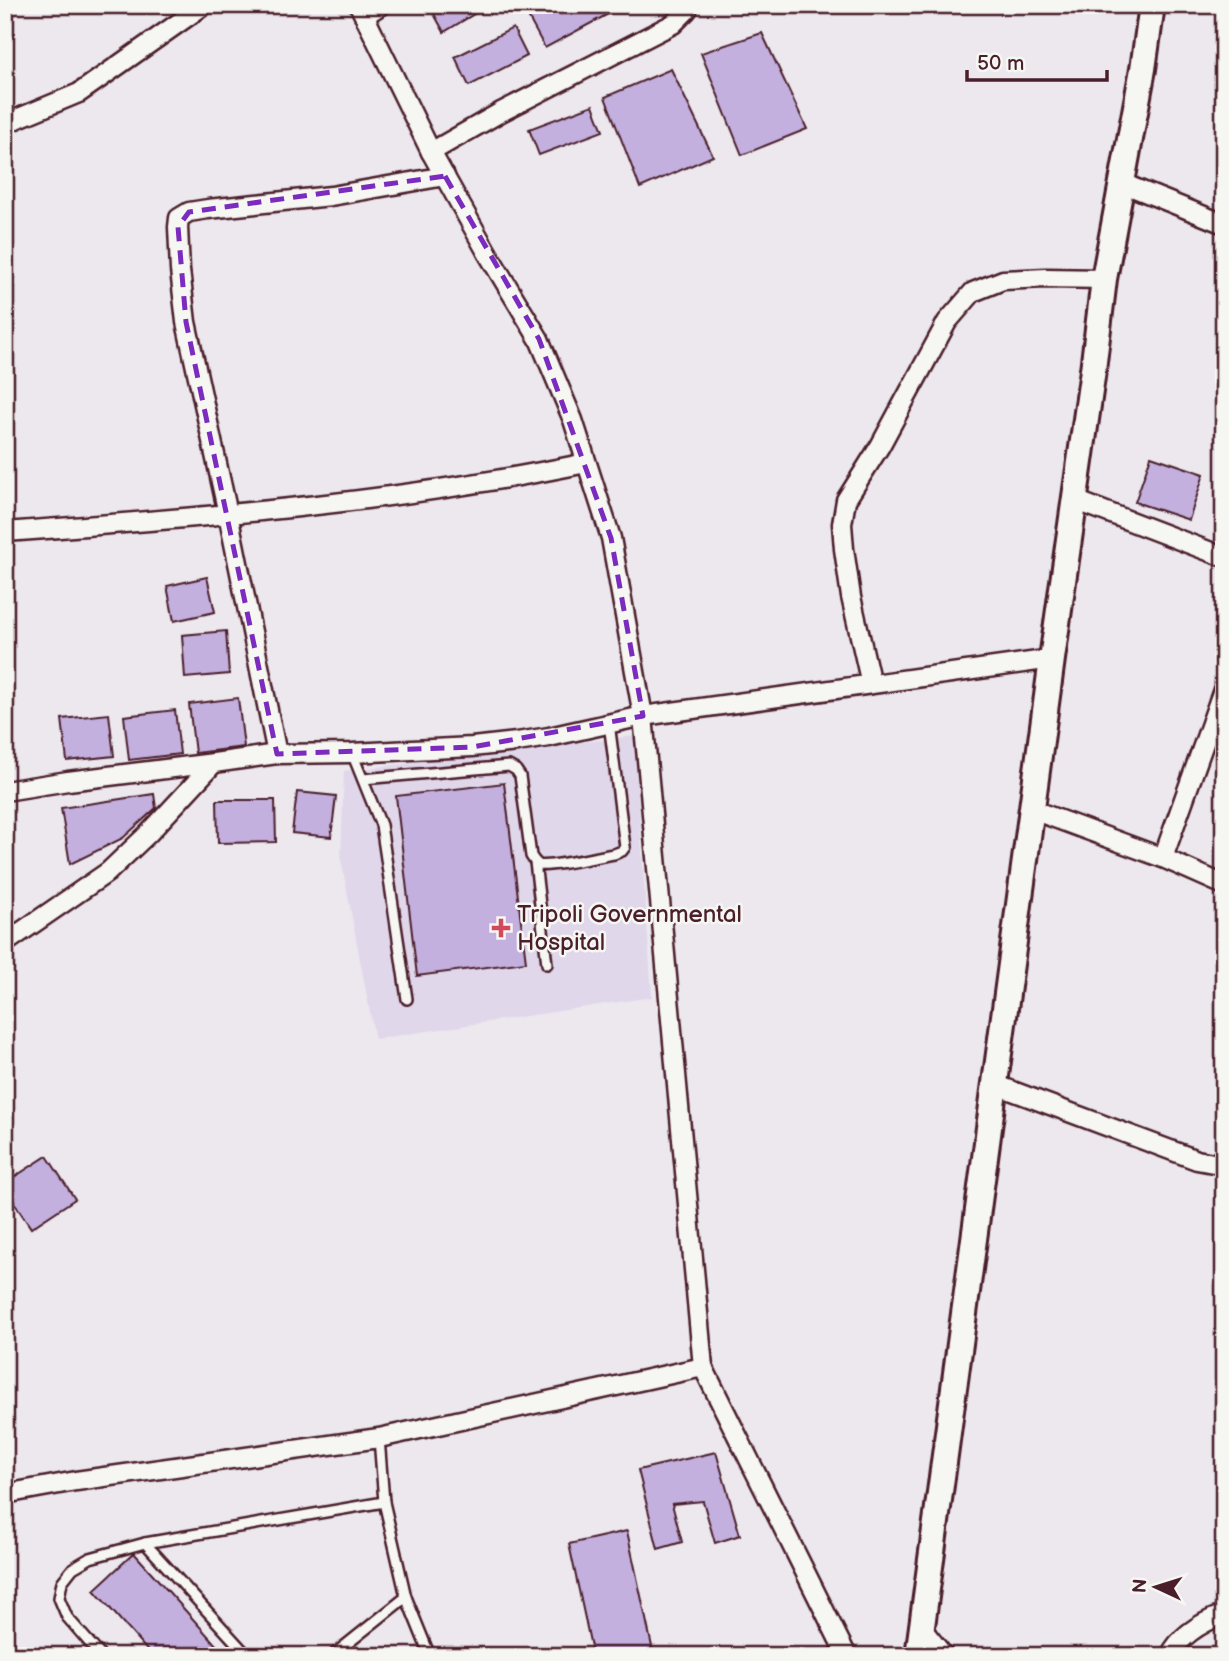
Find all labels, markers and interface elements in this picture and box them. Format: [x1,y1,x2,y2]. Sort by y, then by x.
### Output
scale bar [967,38,1106,82]
text: 50 m [977,51,1024,76]
place label: Tripoli Governmental Hospital [517,900,742,957]
marker: Tripoli Governmental Hospital [491,918,511,938]
north arrow [1120,1552,1190,1622]
text: N [1129,1578,1153,1594]

